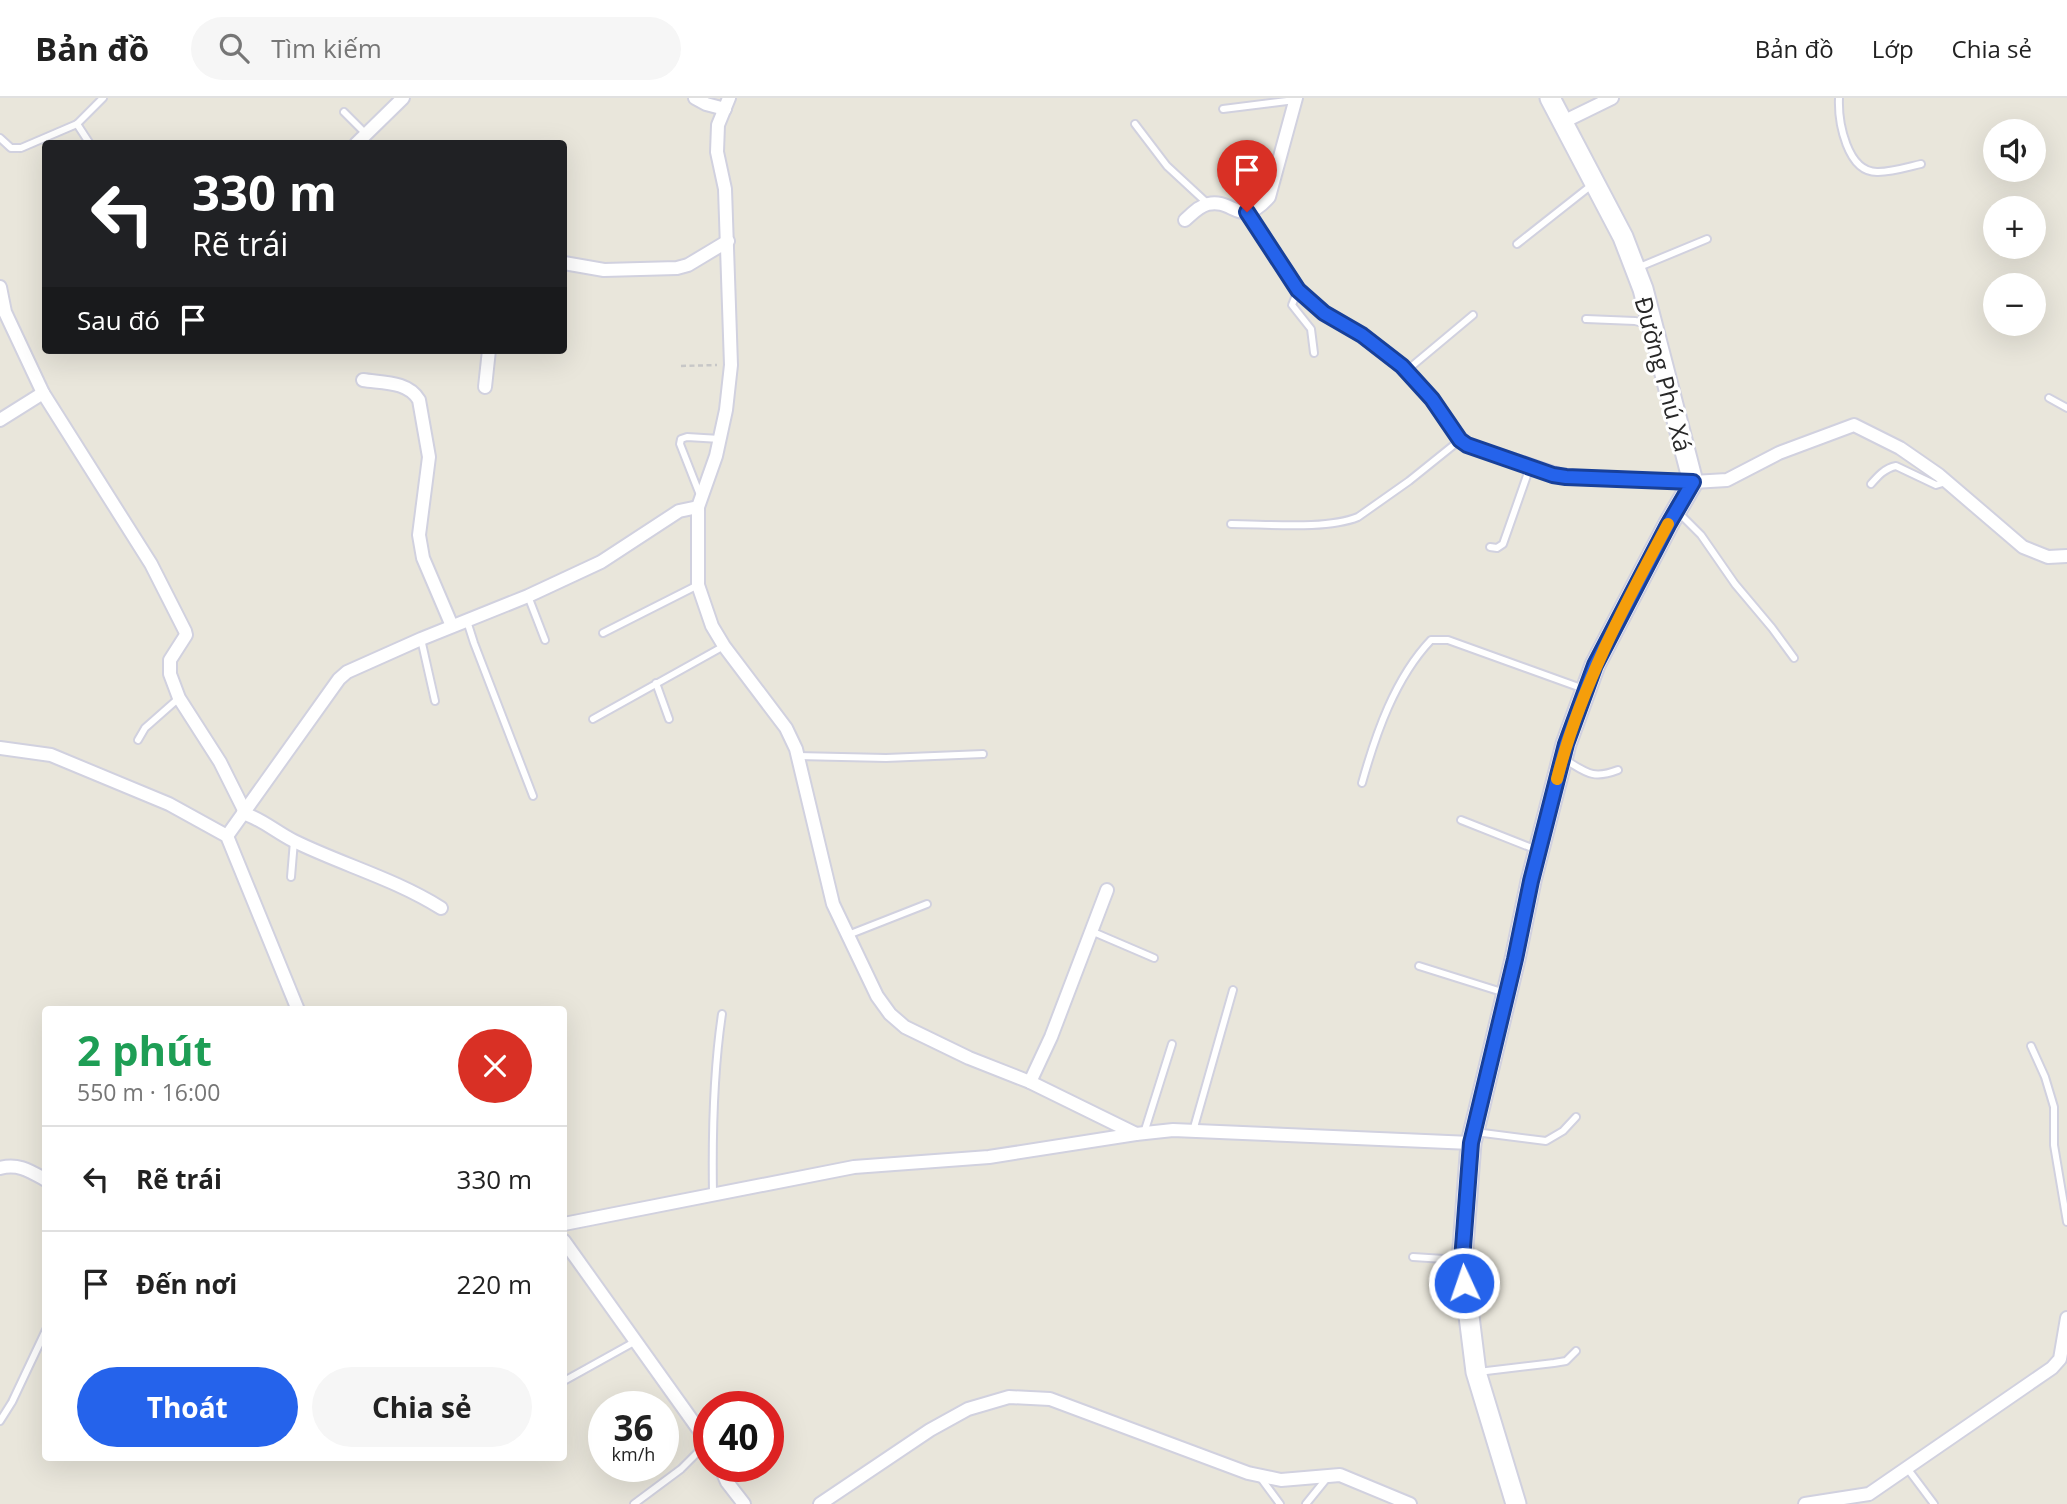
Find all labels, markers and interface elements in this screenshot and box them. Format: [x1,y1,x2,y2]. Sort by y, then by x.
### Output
search box [191,17,681,80]
text: Bản đồ [35,26,149,71]
icon: search [215,29,253,67]
text: Tìm kiếm [271,30,382,66]
text: Bản đồ [1755,32,1834,65]
text: Lớp [1872,32,1914,65]
text: Chia sẻ [1952,32,2032,65]
map controls [1983,119,2046,336]
button: sound [1983,119,2046,182]
pin [1217,140,1277,212]
icon: arrive [1228,151,1266,189]
text: 330 m [192,159,337,225]
icon: left [77,168,168,259]
button: + [1983,196,2046,259]
text: Rẽ trái [192,222,288,265]
button: − [1983,273,2046,336]
street label: Đường Phú Xá [1627,293,1701,455]
icon: arrive [174,301,212,339]
text: Sau đó [77,302,160,338]
text: 2 phút [77,1021,212,1078]
button: close [458,1029,532,1103]
text: 550 m · 16:00 [77,1076,220,1108]
icon: left [77,1160,115,1198]
text: Rẽ trái [136,1161,222,1197]
text: 330 m [457,1161,532,1197]
position arrow [1427,1246,1501,1320]
icon: arrive [77,1265,115,1303]
text: Đến nơi [136,1266,237,1302]
text: 220 m [457,1266,532,1302]
button: Thoát [77,1367,298,1447]
button: Chia sẻ [312,1367,532,1447]
speed limit sign: 40 [693,1391,784,1482]
text: 36 [613,1404,654,1451]
text: km/h [612,1442,655,1466]

